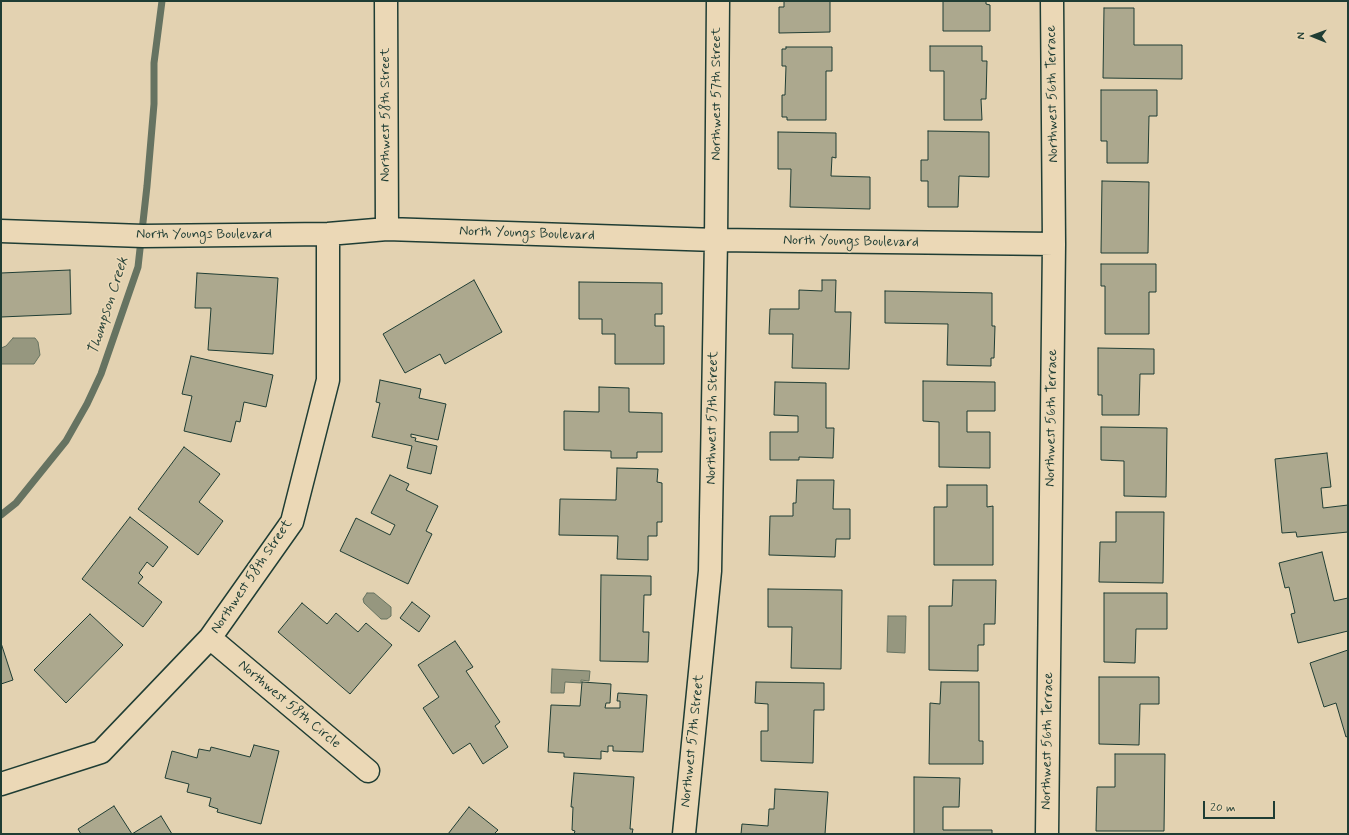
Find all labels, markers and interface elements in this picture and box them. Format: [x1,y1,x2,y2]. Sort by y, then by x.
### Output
north arrow [1293,16,1333,56]
street label: Northwest 56th Terrace [1043,25,1063,163]
street label: Northwest 57th Street [709,27,725,161]
text: N [1294,32,1308,40]
street label: Northwest 58th Street [378,48,394,182]
street label: North Youngs Boulevard [459,223,595,245]
street label: North Youngs Boulevard [136,227,272,243]
street label: North Youngs Boulevard [783,232,919,252]
water label: Thompson Creek [85,255,133,357]
street label: Northwest 56th Terrace [1042,349,1062,487]
street label: Northwest 57th Street [703,351,723,485]
street label: Northwest 58th Street [208,517,296,637]
street label: Northwest 58th Circle [234,657,344,753]
street label: Northwest 56th Terrace [1038,672,1058,810]
street label: Northwest 57th Street [678,674,708,808]
scale bar [1205,793,1277,819]
text: 20 m [1210,800,1236,816]

